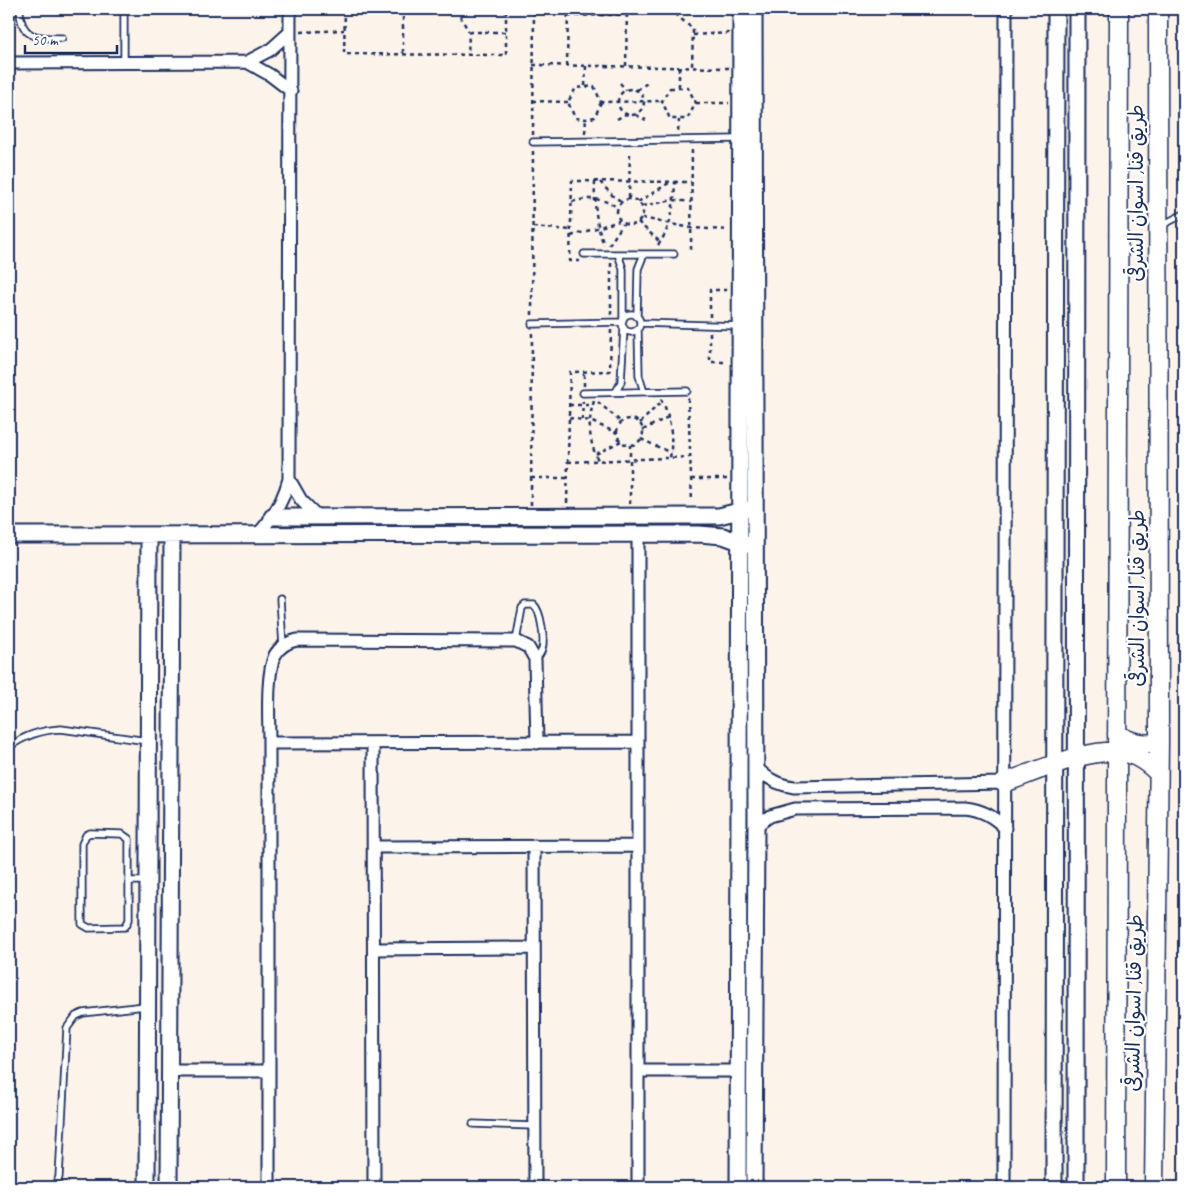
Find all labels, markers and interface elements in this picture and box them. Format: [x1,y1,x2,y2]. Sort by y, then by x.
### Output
scale bar [25,22,118,54]
text: 50 m [32,31,59,50]
street label: طريق قنا, اسوان الشرقى [1123,104,1149,282]
street label: طريق قنا, اسوان الشرقى [1124,509,1150,687]
street label: طريق قنا, اسوان الشرقى [1119,914,1148,1092]

